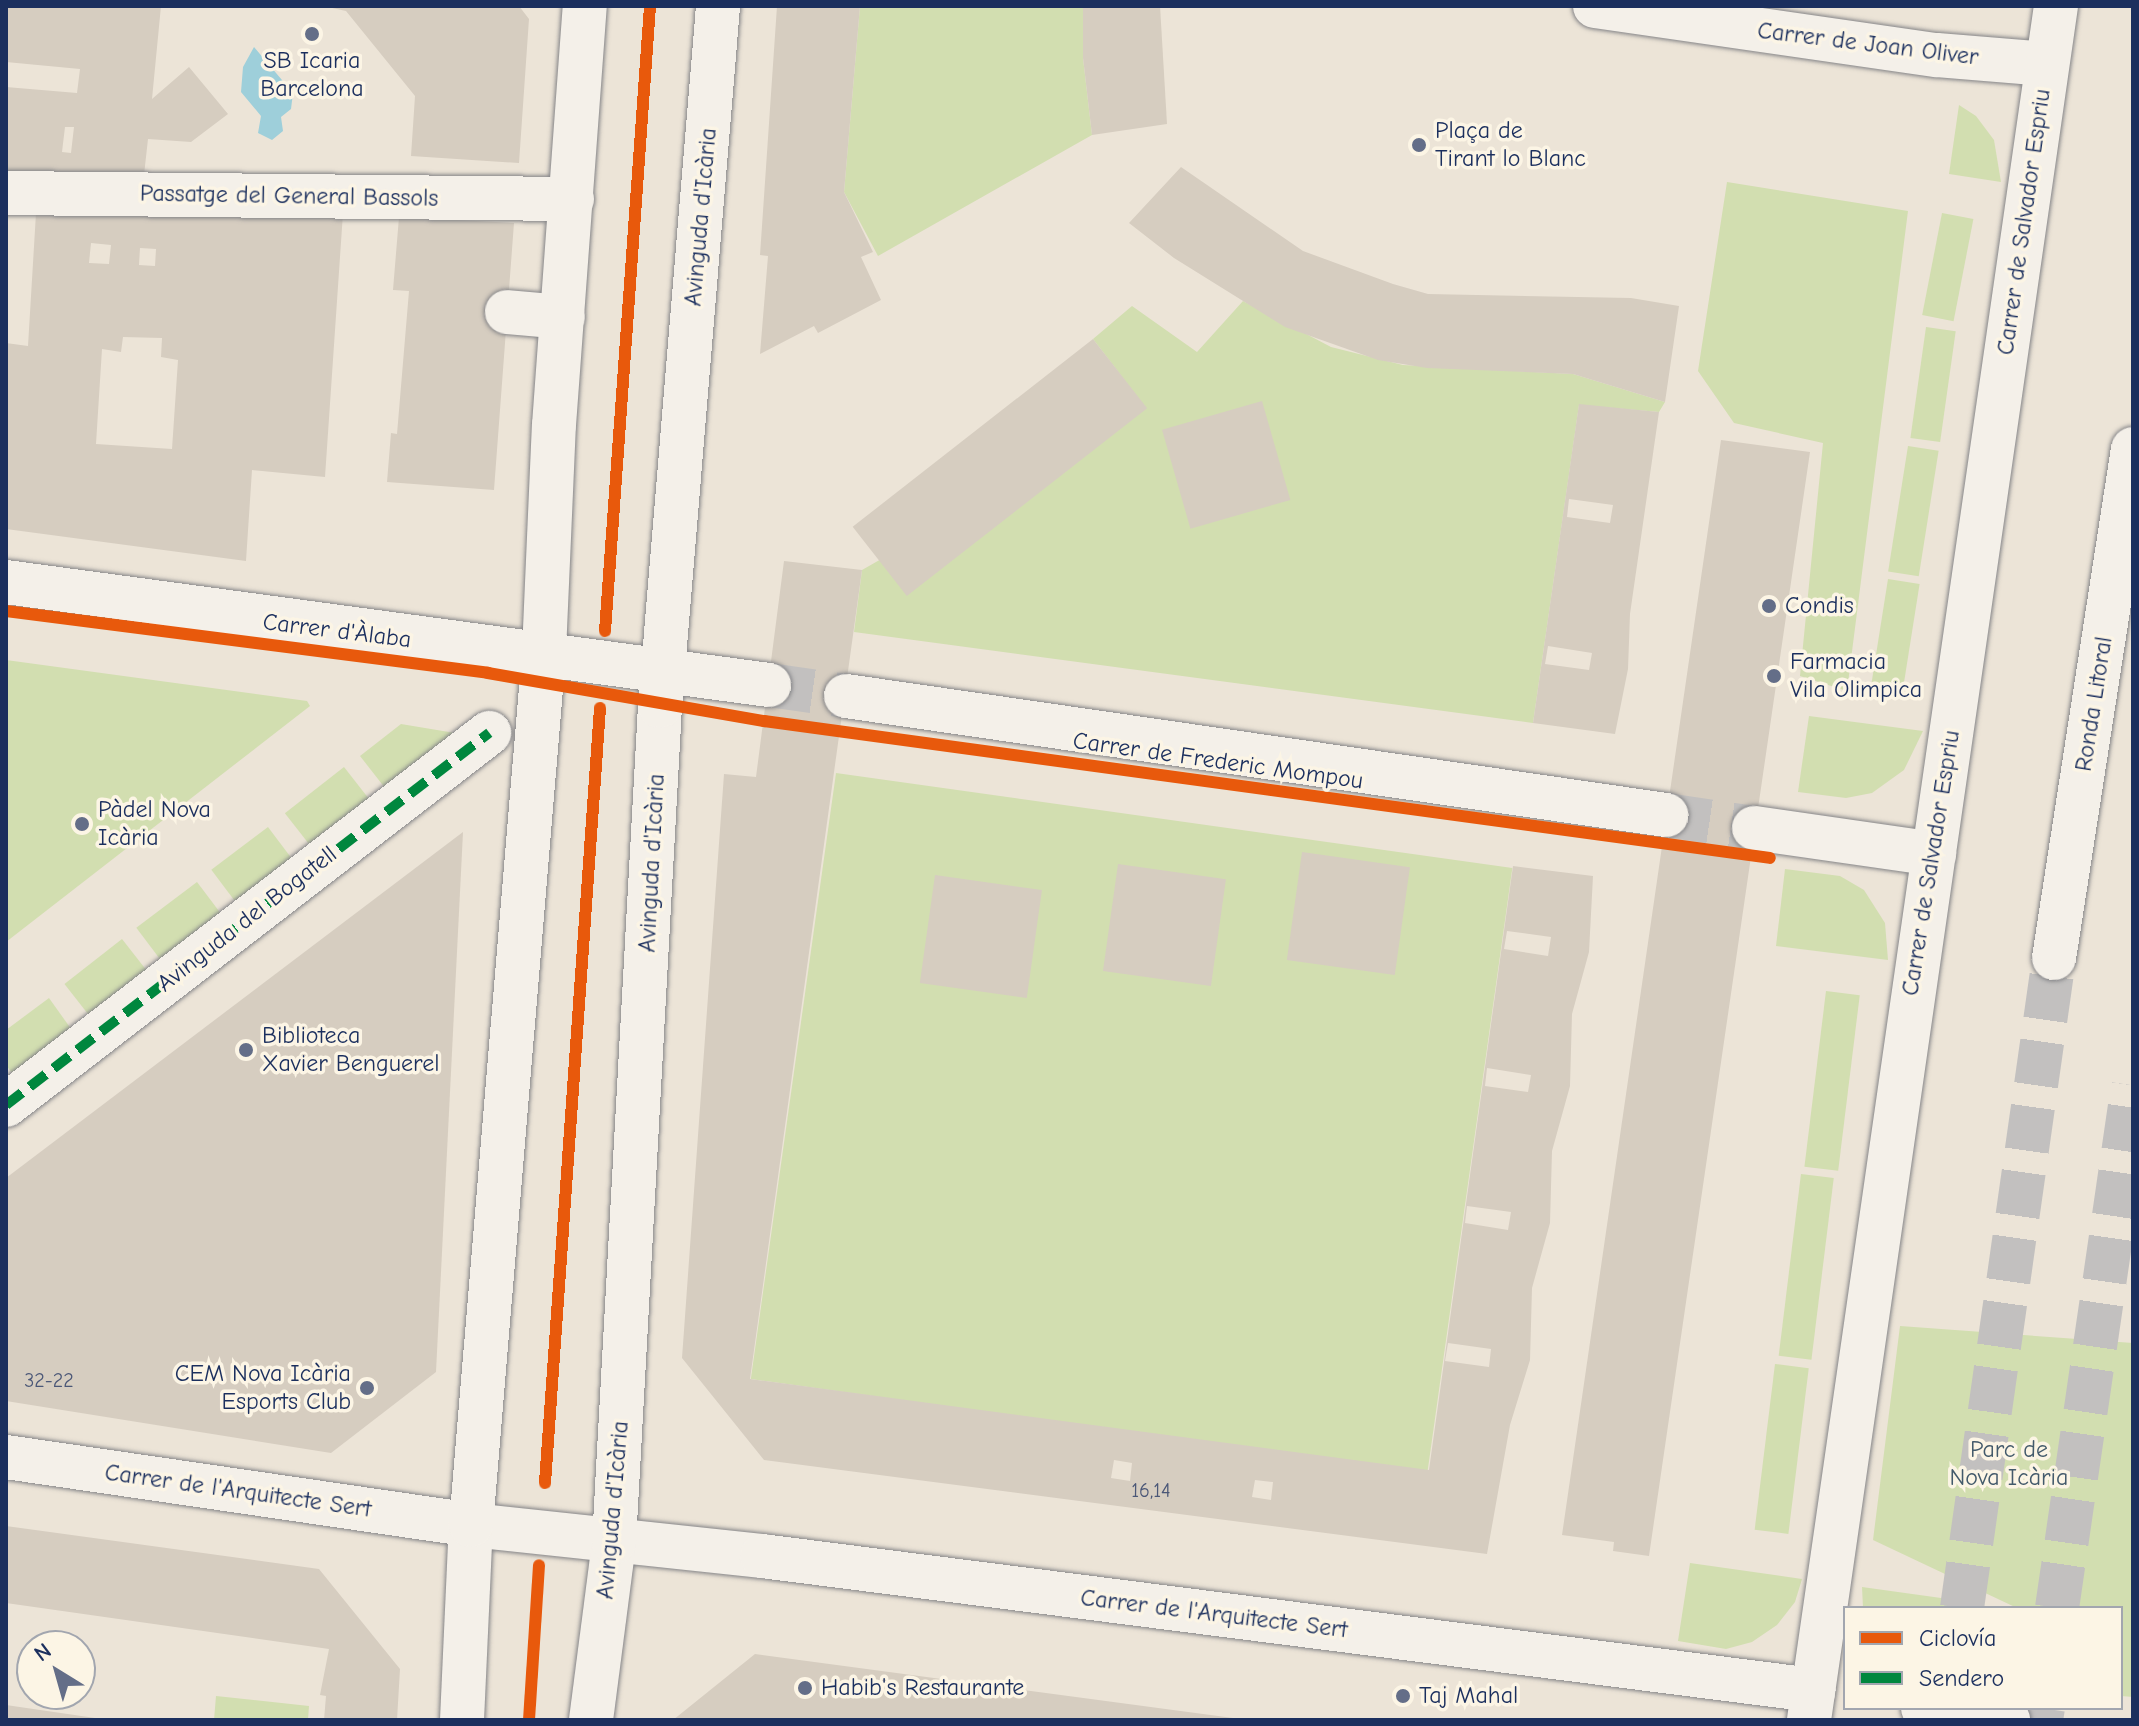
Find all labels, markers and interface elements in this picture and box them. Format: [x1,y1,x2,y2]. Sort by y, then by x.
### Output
street label: Carrer de Joan Oliver [1756,16,1980,72]
marker: SB Icaria Barcelona [303,25,321,43]
place label: SB Icaria Barcelona [260,47,364,103]
street label: Carrer de Salvador Espriu [1991,87,2057,357]
place label: Plaça de Tirant lo Blanc [1435,117,1586,173]
street label: Avinguda d'Icària [679,127,723,307]
marker: Plaça de Tirant lo Blanc [1410,136,1428,154]
street label: Passatge del General Bassols [140,179,438,213]
place label: Condis [1785,592,1854,620]
marker: Condis [1760,597,1778,615]
street label: Carrer d'Àlaba [261,608,413,654]
street label: Ronda Litoral [2069,635,2119,773]
place label: Farmacia Vila Olimpica [1790,648,1922,704]
marker: Farmacia Vila Olimpica [1765,667,1783,685]
street label: Carrer de Frederic Mompou [1071,726,1365,796]
street label: Carrer de Salvador Espriu [1896,728,1966,998]
street label: Avinguda d'Icària [633,773,671,953]
place label: Pàdel Nova Icària [98,796,211,852]
marker: Pàdel Nova Icària [73,815,91,833]
street label: Avinguda del Bogatell [151,840,343,998]
place label: Biblioteca Xavier Benguerel [262,1022,439,1078]
marker: Biblioteca Xavier Benguerel [237,1041,255,1059]
place label: CEM Nova Icària Esports Club [175,1360,351,1416]
house number: 32-22 [24,1368,74,1392]
marker: CEM Nova Icària Esports Club [358,1379,376,1397]
street label: Avinguda d'Icària [591,1420,635,1600]
park label: Parc de Nova Icària [1950,1436,2068,1492]
street label: Carrer de l'Arquitecte Sert [103,1458,373,1524]
house number: 16,14 [1131,1478,1171,1502]
street label: Carrer de l'Arquitecte Sert [1079,1583,1349,1645]
legend [1843,1606,2123,1710]
text: Ciclovía [1919,1624,1996,1652]
north arrow [16,1630,96,1710]
text: N [29,1638,56,1667]
text: Sendero [1919,1664,2004,1692]
place label: Habib's Restaurante [821,1674,1024,1702]
marker: Habib's Restaurante [796,1679,814,1697]
place label: Taj Mahal [1419,1682,1518,1710]
marker: Taj Mahal [1394,1687,1412,1705]

